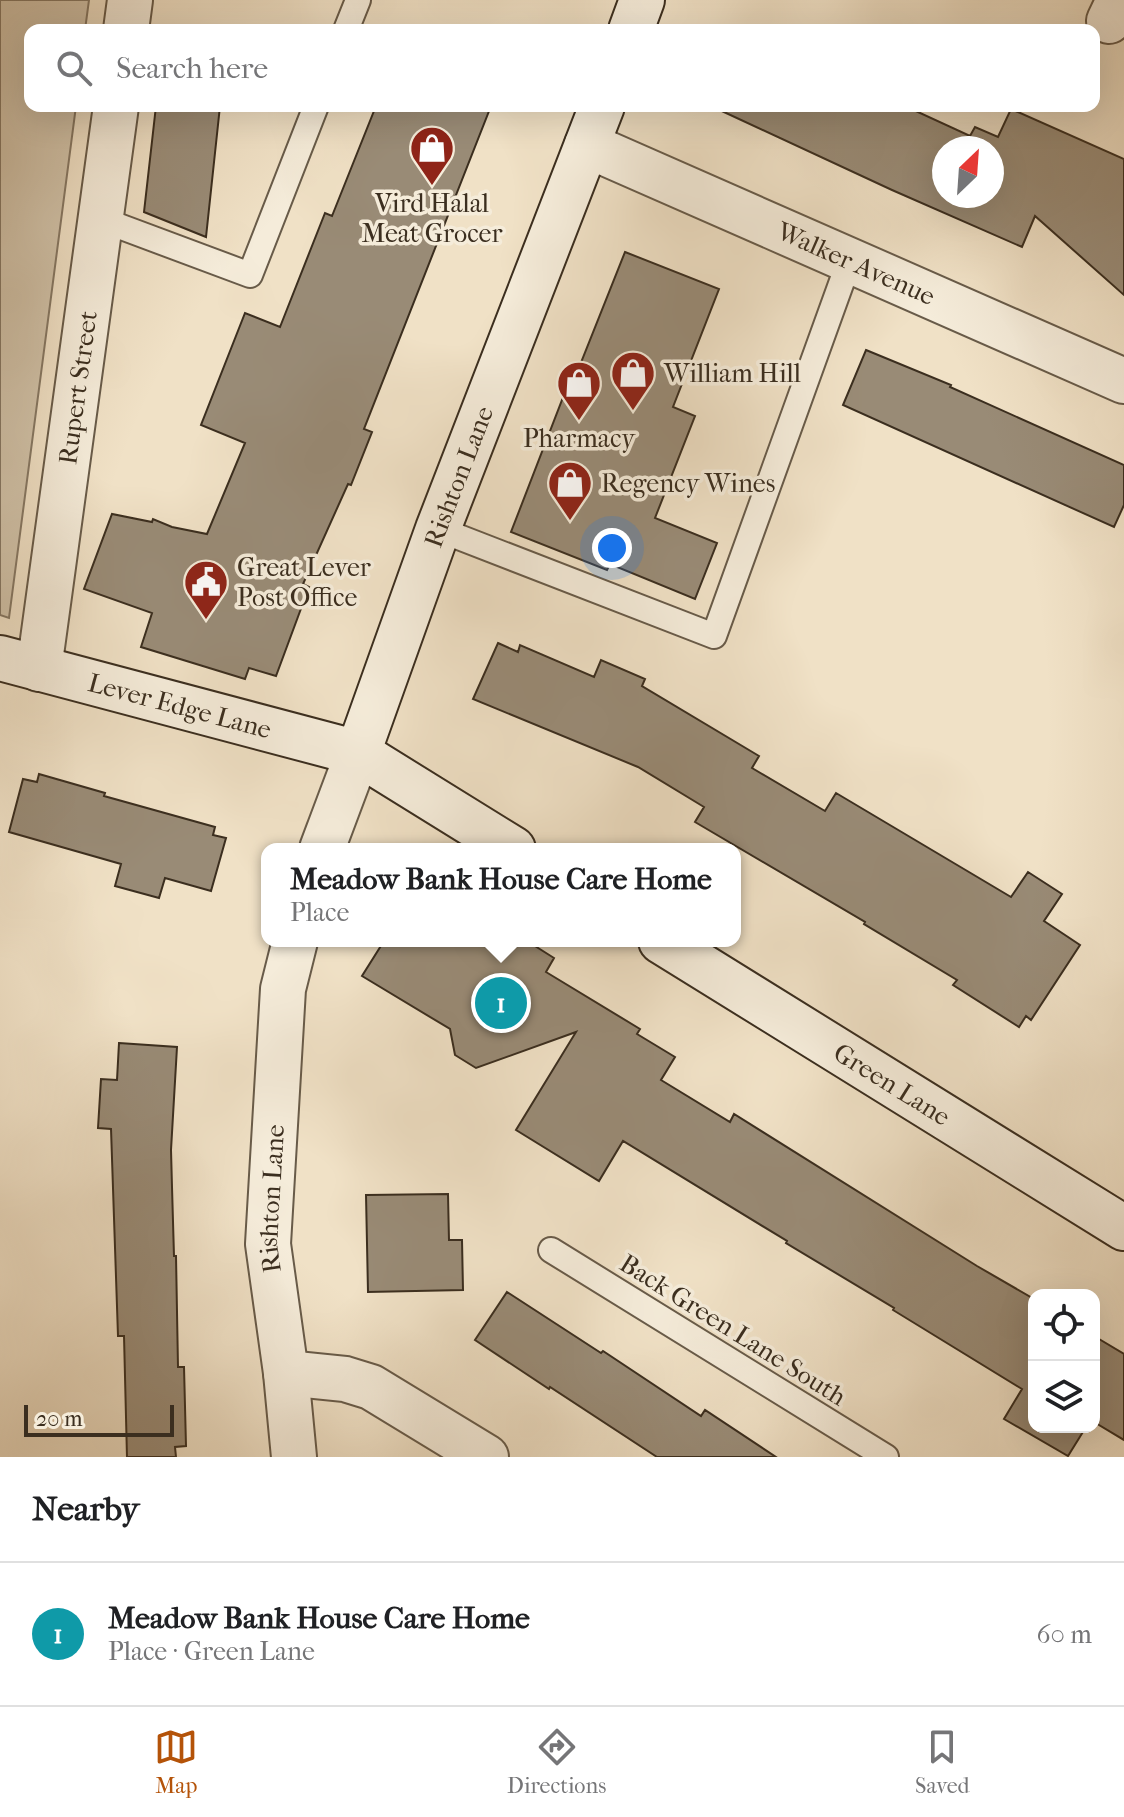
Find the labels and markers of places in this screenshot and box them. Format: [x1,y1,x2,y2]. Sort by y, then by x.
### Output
shop icon: Vird Halal Meat Grocer [408,124,456,187]
place label: Vird Halal Meat Grocer [361,188,503,249]
shop icon: William Hill [609,349,657,412]
place label: William Hill [663,358,801,389]
shop icon: Pharmacy [555,359,603,422]
place label: Pharmacy [523,423,636,454]
shop icon: Regency Wines [546,459,594,522]
place label: Regency Wines [601,468,775,499]
place label: Great Lever Post Office [237,552,371,613]
public building icon: Great Lever Post Office [182,558,230,621]
pin: 1 [475,973,527,1033]

